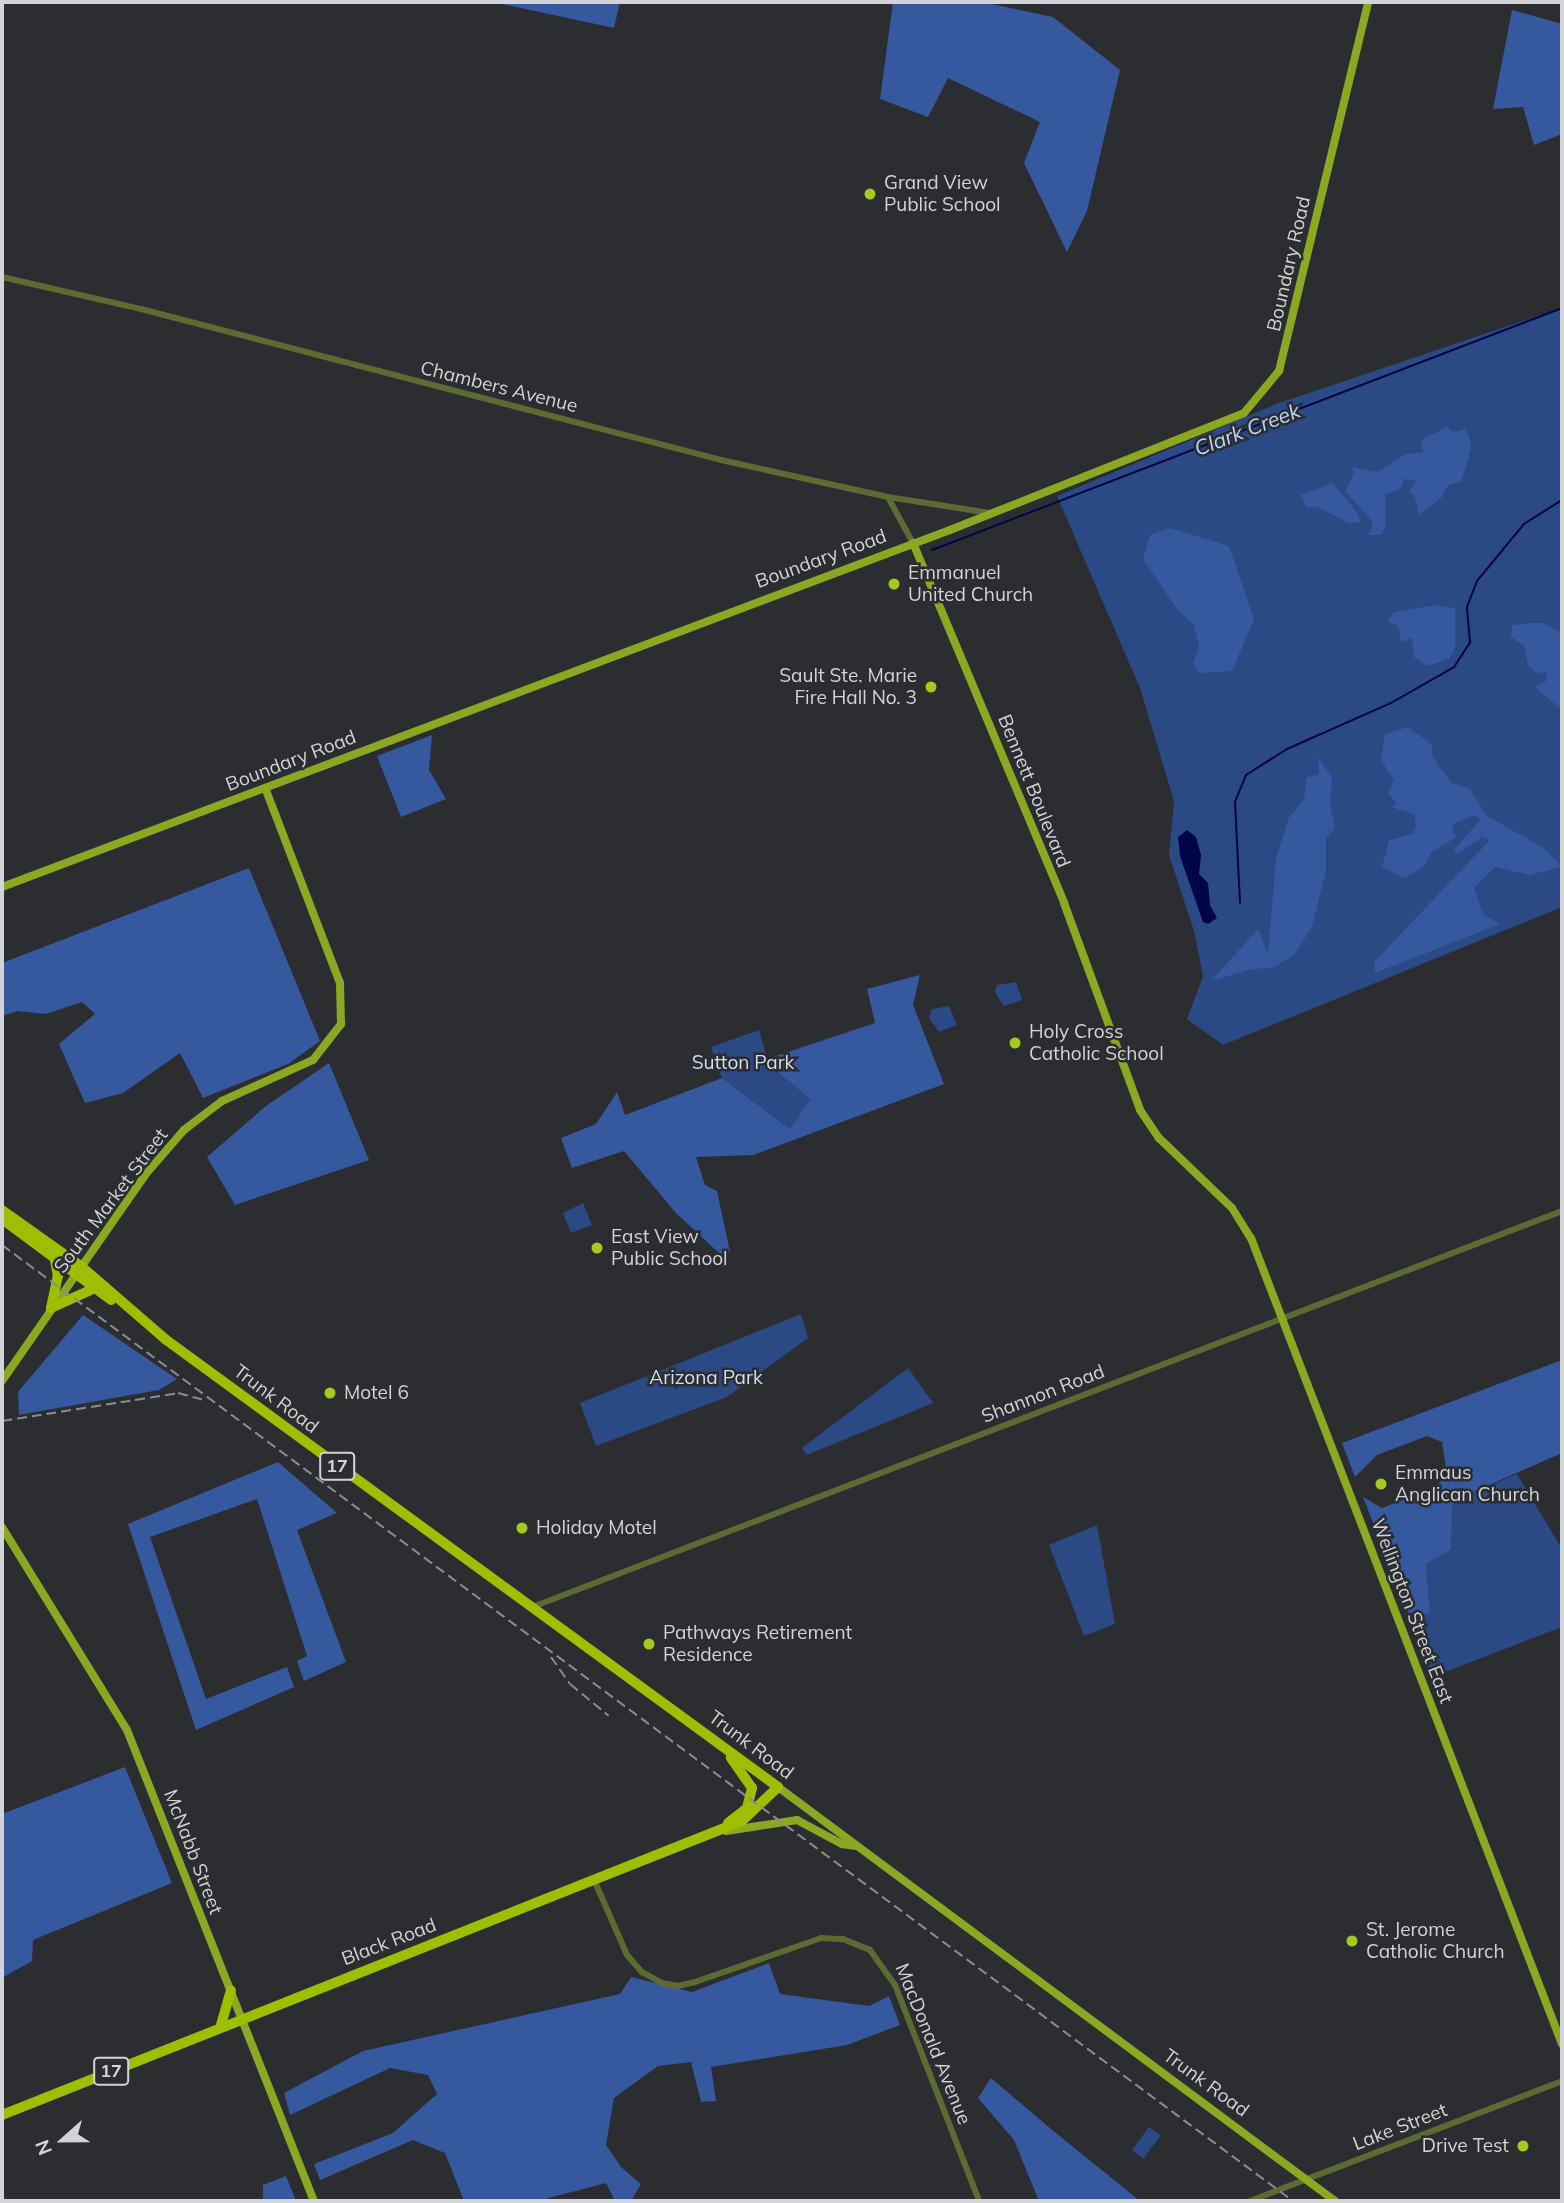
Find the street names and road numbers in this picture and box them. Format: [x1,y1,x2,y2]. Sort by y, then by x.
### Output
street label: Boundary Road [1262,194,1316,334]
street label: Chambers Avenue [418,356,580,418]
street label: Boundary Road [752,525,890,593]
street label: Bennett Boulevard [993,711,1075,871]
street label: Boundary Road [223,726,359,796]
street label: South Market Street [49,1124,173,1278]
street label: Trunk Road [229,1360,323,1438]
street label: Shannon Road [978,1360,1108,1428]
road number: 17 [318,1451,356,1480]
street label: Wellington Street East [1366,1515,1458,1707]
street label: Trunk Road [704,1706,798,1784]
street label: McNabb Street [159,1786,227,1918]
street label: Black Road [338,1914,440,1970]
street label: MacDonald Avenue [890,1960,976,2128]
street label: Trunk Road [1159,2044,1253,2122]
road number: 17 [92,2056,130,2085]
street label: Lake Street [1350,2099,1450,2155]

